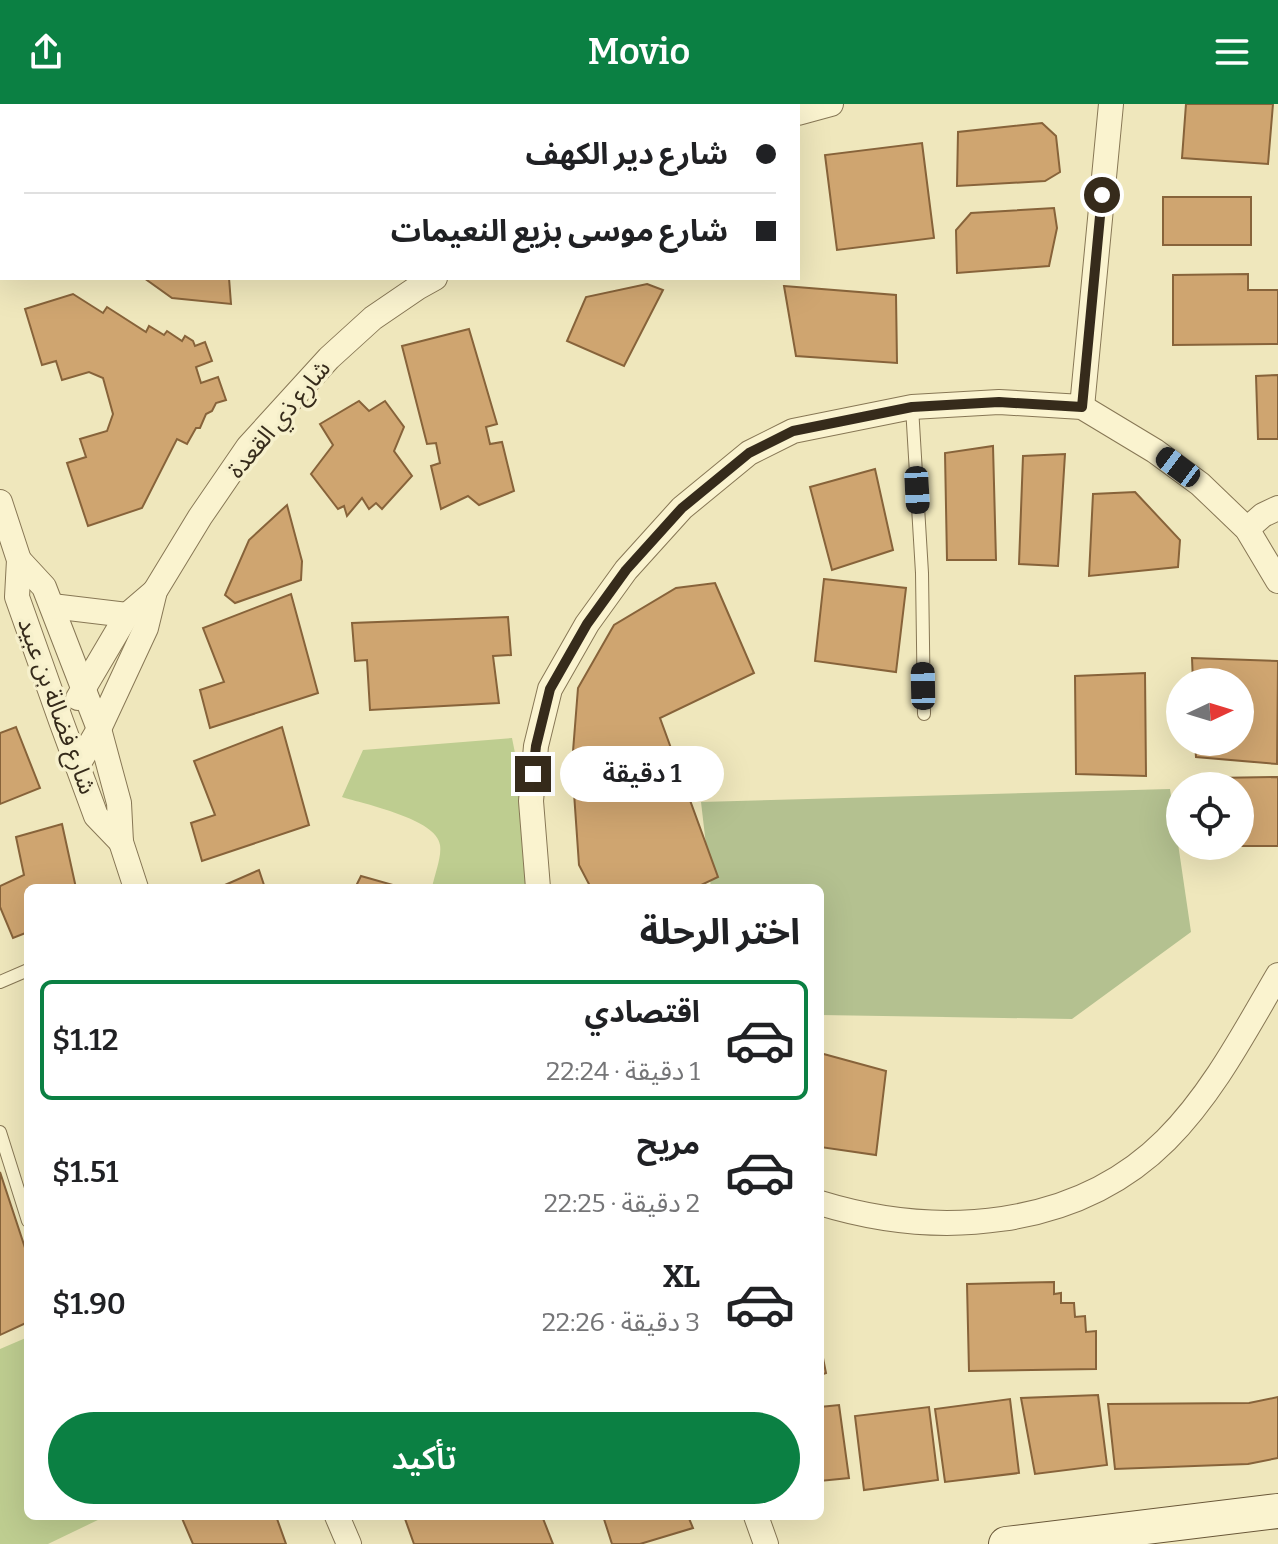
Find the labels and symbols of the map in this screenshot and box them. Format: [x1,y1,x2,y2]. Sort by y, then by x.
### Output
route start [1084,177,1120,213]
street label: شارع ذي القعدة [222,355,340,486]
car [1152,443,1204,491]
car [904,465,930,515]
street label: شارع فضالة بن عبيد [9,614,102,799]
car [911,662,935,710]
north arrow [1166,668,1254,756]
callout: 1 دقيقة [561,746,725,802]
route end [515,756,551,792]

